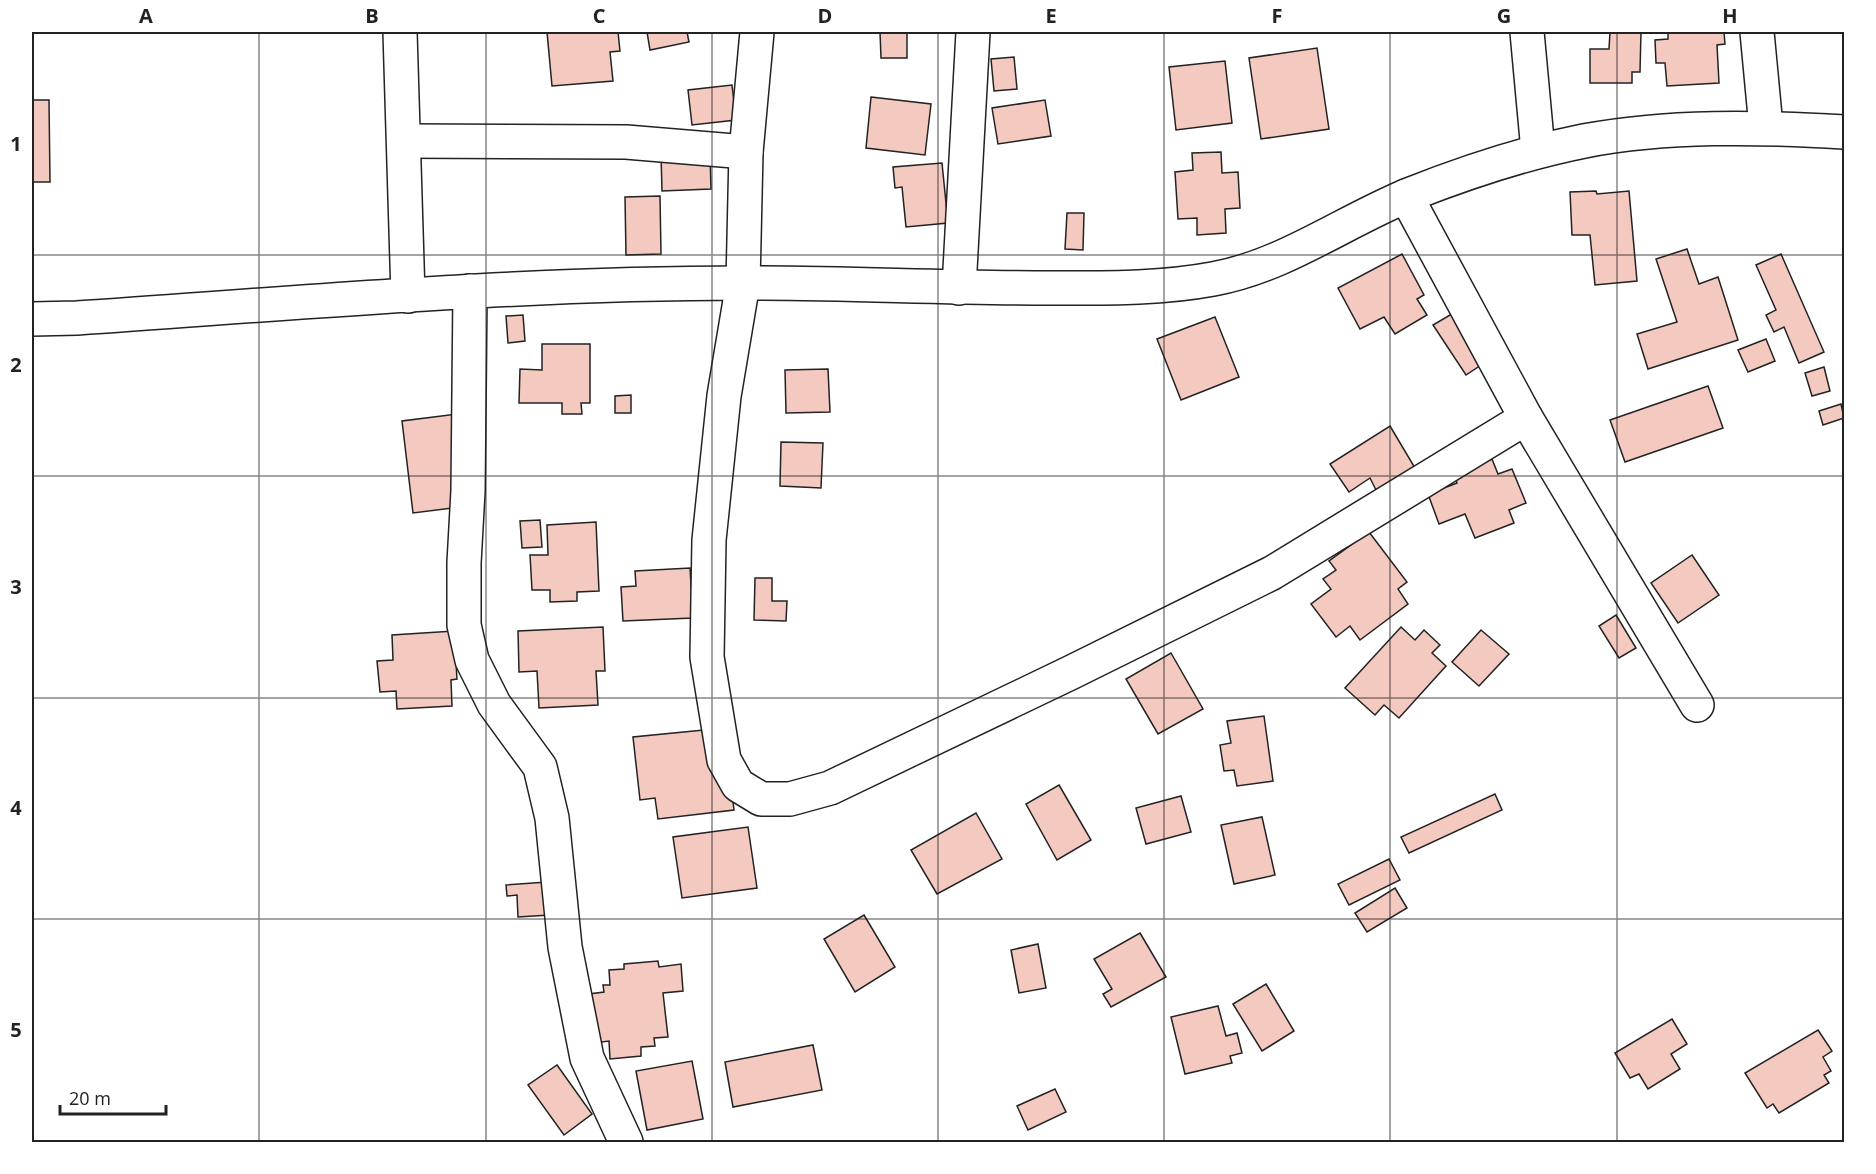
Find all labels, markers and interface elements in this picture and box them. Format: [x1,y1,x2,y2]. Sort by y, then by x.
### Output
text: A [139,2,153,29]
text: B [365,2,379,29]
text: C [593,2,606,29]
text: D [818,2,832,29]
text: E [1045,2,1057,29]
text: F [1272,2,1282,29]
text: G [1497,2,1511,29]
text: H [1722,2,1738,29]
text: 1 [10,130,22,157]
text: 2 [10,351,22,378]
text: 3 [10,573,22,600]
text: 4 [10,794,22,821]
text: 5 [10,1016,22,1043]
scale bar [60,1078,166,1116]
text: 20 m [69,1086,111,1110]

